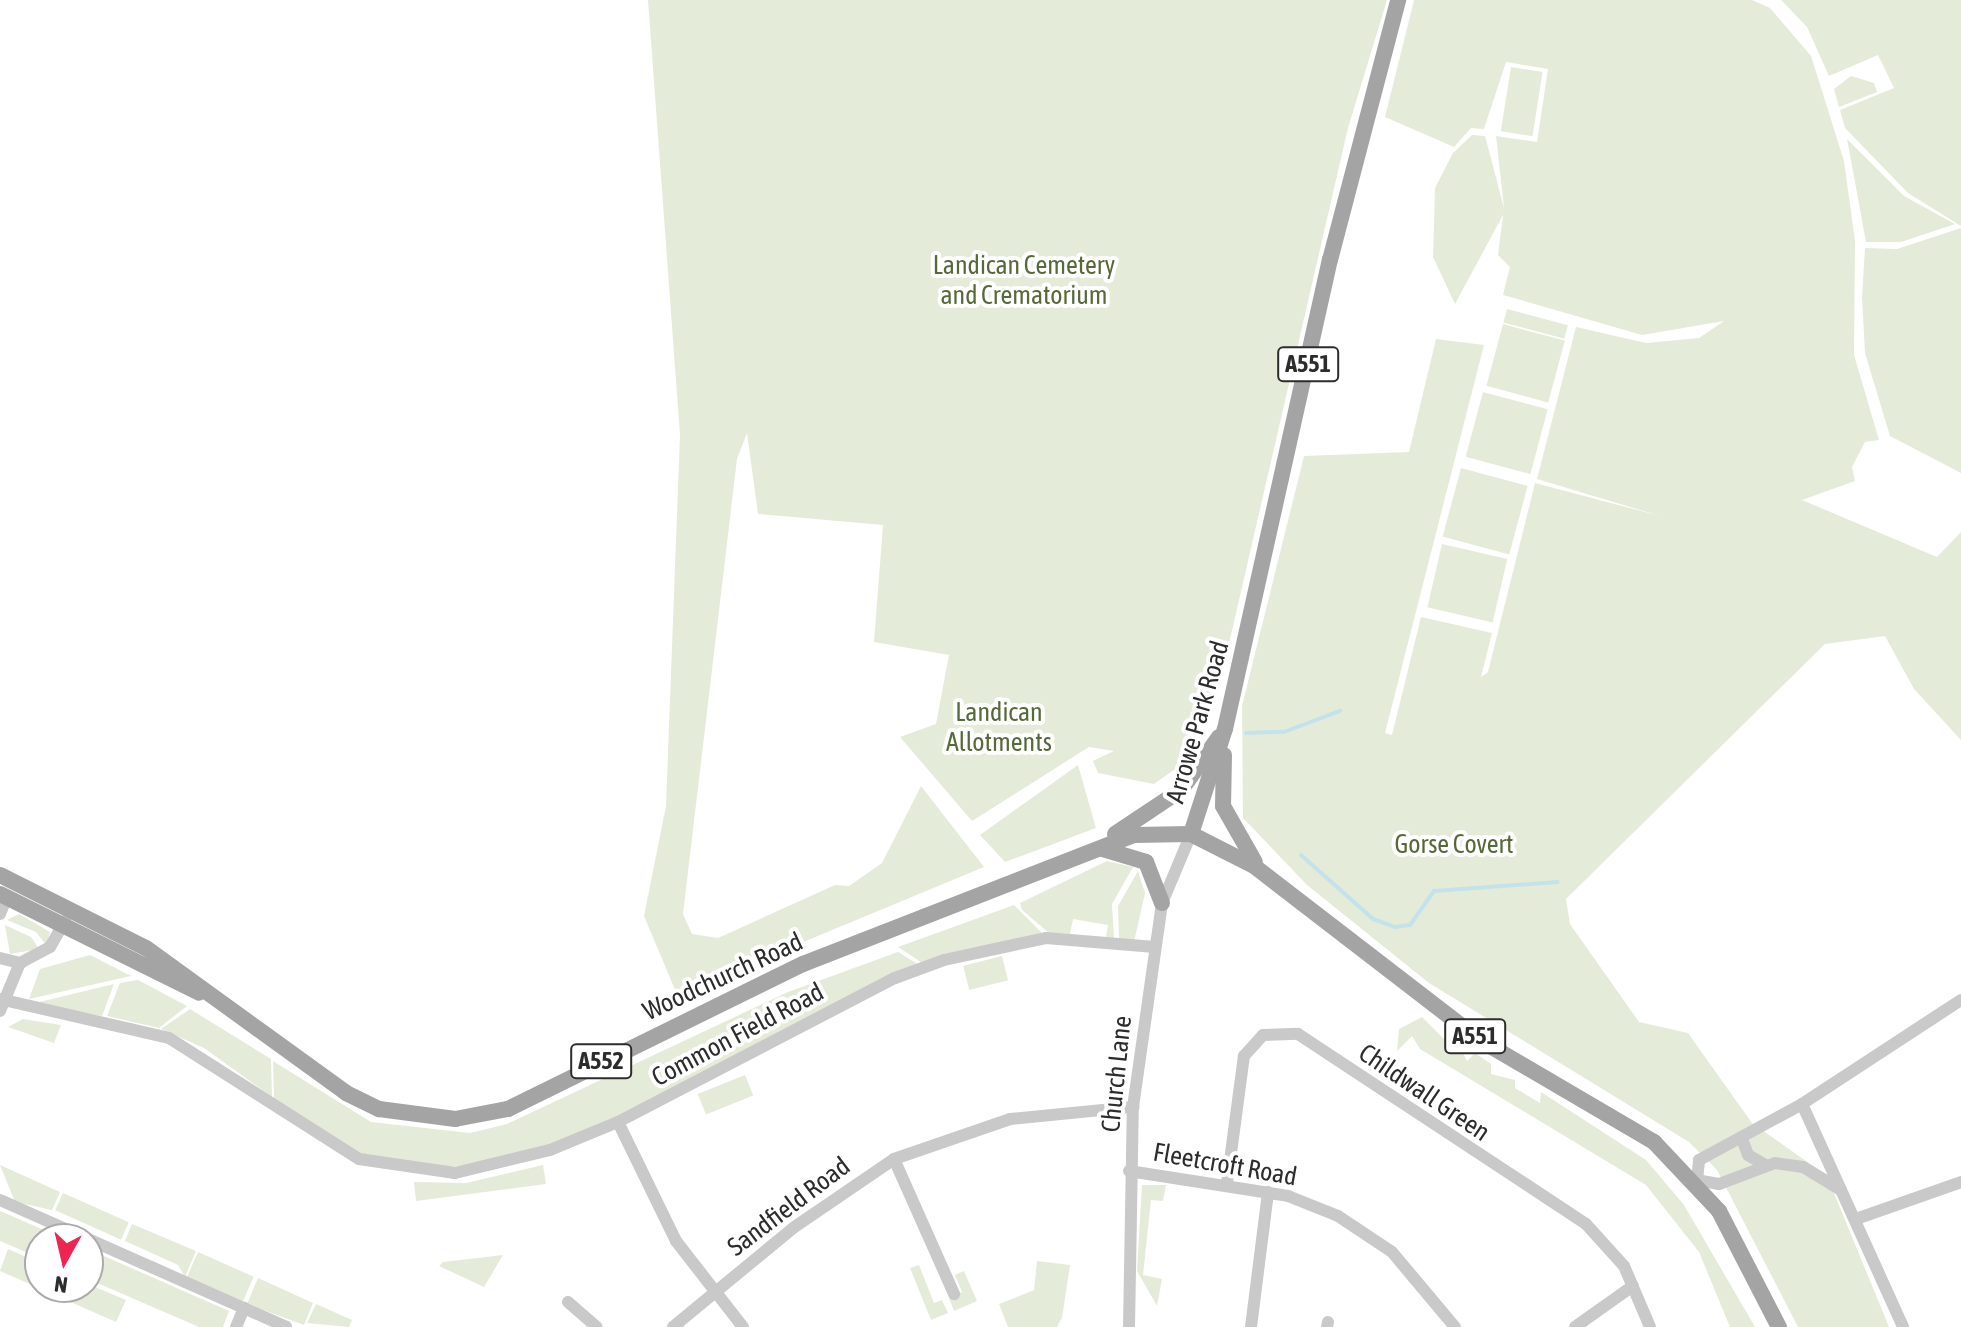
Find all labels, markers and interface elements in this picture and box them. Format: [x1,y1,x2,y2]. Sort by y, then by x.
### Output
park label: Landican Cemetery and Crematorium [933,250,1115,312]
road number: A551 [1276,344,1340,384]
street label: Arrowe Park Road [1160,637,1236,807]
park label: Landican Allotments [946,697,1052,758]
park label: Gorse Covert [1394,829,1514,861]
street label: Woodchurch Road [638,926,808,1028]
street label: Common Field Road [647,977,829,1093]
street label: Church Lane [1095,1014,1139,1134]
road number: A551 [1443,1016,1507,1056]
street label: Childwall Green [1352,1038,1496,1148]
road number: A552 [569,1041,633,1081]
street label: Fleetcroft Road [1151,1137,1299,1193]
street label: Sandfield Road [722,1151,856,1263]
north arrow [24,1223,104,1303]
text: N [53,1271,69,1299]

